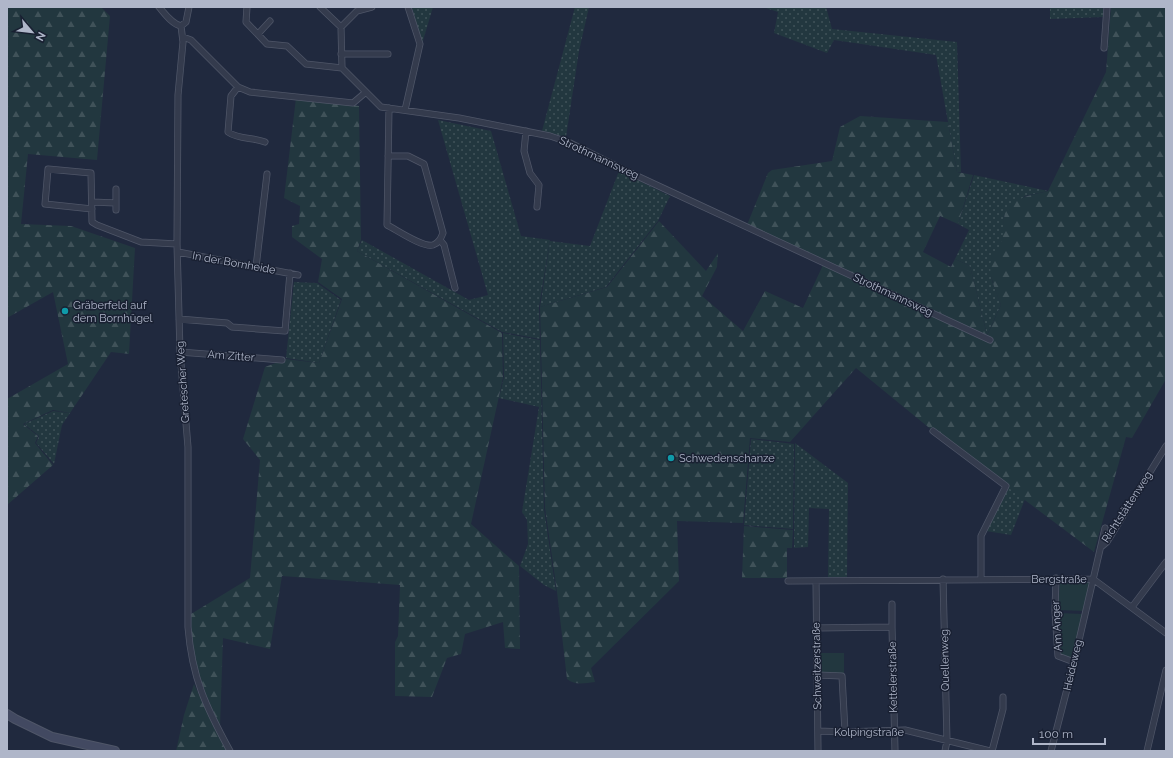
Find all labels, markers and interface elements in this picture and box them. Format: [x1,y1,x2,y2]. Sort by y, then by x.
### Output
north arrow [12,12,52,52]
text: N [33,30,48,43]
street label: Strothmannsweg [557,134,641,182]
street label: In der Bornheide [191,249,277,277]
street label: Strothmannsweg [851,271,935,319]
place label: Gräberfeld auf dem Bornhügel [73,299,153,325]
marker: Gräberfeld auf dem Bornhügel [60,306,70,316]
street label: Gretescher Weg [174,340,192,424]
street label: Am Zitter [207,348,255,364]
place label: Schwedenschanze [679,452,775,465]
marker: Schwedenschanze [666,453,676,463]
street label: Richtstättenweg [1099,469,1155,545]
street label: Bergstraße [1031,573,1087,586]
street label: Am Anger [1049,600,1065,652]
street label: Schweitzerstraße [810,622,824,710]
street label: Quellenweg [938,629,952,691]
street label: Heideweg [1061,638,1085,692]
street label: Kettelerstraße [886,641,900,713]
scale bar [1033,720,1105,746]
street label: Kolpingstraße [834,726,905,739]
text: 100 m [1039,727,1073,741]

